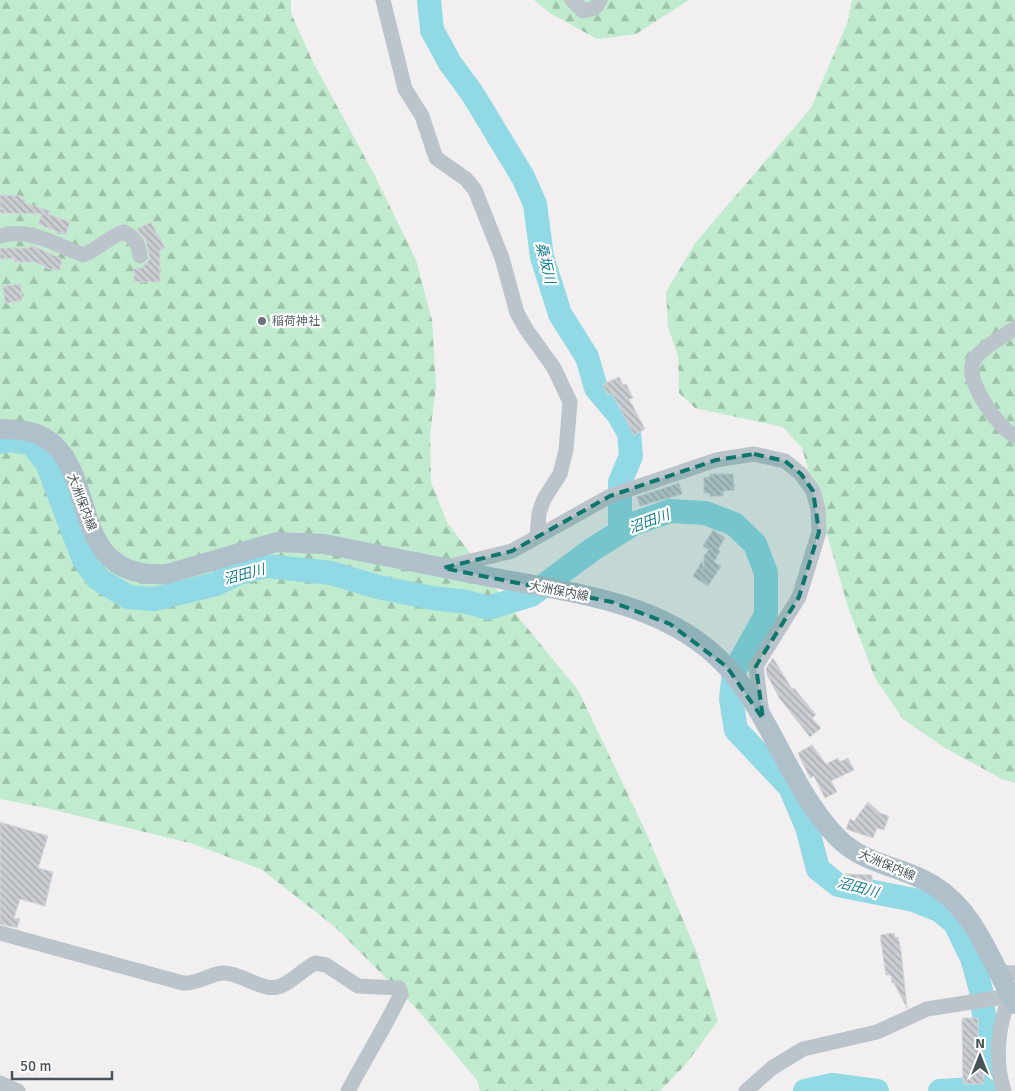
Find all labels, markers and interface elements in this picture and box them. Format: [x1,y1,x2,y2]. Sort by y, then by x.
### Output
water label: 桑坂川 [532,241,559,287]
place label: 稲荷神社 [272,314,320,329]
marker: 稲荷神社 [256,315,268,327]
street label: 大洲保内線 [64,471,99,533]
water label: 沼田川 [627,506,674,537]
water label: 沼田川 [222,560,269,588]
street label: 大洲保内線 [528,578,590,605]
street label: 大洲保内線 [856,847,917,884]
water label: 沼田川 [835,874,882,902]
north arrow [955,1031,1005,1081]
text: N [975,1035,985,1052]
scale bar [12,1048,112,1080]
text: 50 m [20,1057,51,1075]

